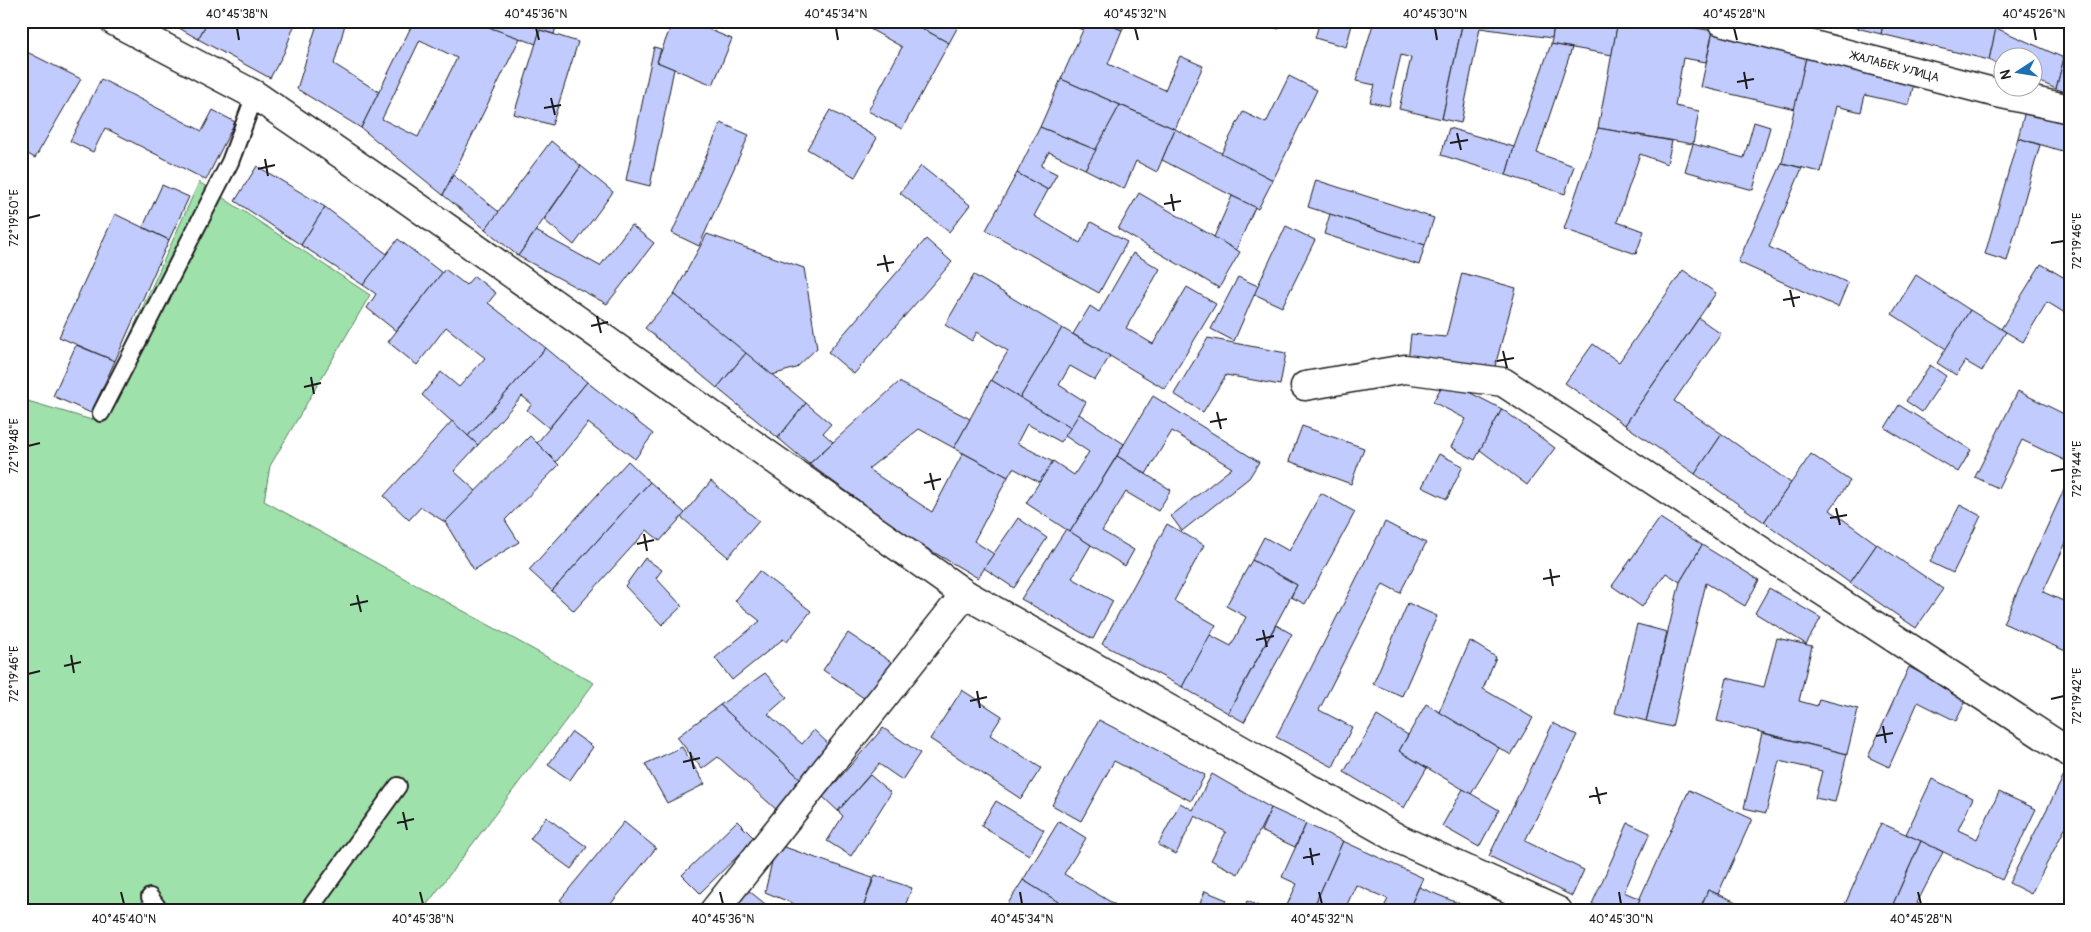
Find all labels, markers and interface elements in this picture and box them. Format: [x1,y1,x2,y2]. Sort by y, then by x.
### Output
text: 40°45'38"N [206,7,268,22]
text: 40°45'36"N [505,7,567,22]
text: 40°45'34"N [805,7,867,22]
text: 40°45'32"N [1104,7,1166,22]
text: 40°45'30"N [1403,7,1467,22]
text: 40°45'28"N [1703,7,1765,22]
text: 40°45'26"N [2003,7,2065,22]
street label: ЖАЛАБЕК УЛИЦА [1847,48,1941,86]
north arrow [1994,48,2044,98]
text: N [1996,68,2015,81]
text: 72°19'50"E [7,189,22,247]
text: 72°19'46"E [2070,213,2085,269]
text: 72°19'48"E [7,418,22,474]
text: 72°19'44"E [2070,441,2085,497]
text: 72°19'46"E [7,646,22,702]
text: 72°19'42"E [2070,668,2085,724]
text: 40°45'40"N [92,912,156,927]
text: 40°45'38"N [392,912,454,927]
text: 40°45'36"N [692,912,754,927]
text: 40°45'34"N [991,912,1053,927]
text: 40°45'32"N [1291,912,1353,927]
text: 40°45'30"N [1589,912,1653,927]
text: 40°45'28"N [1890,912,1952,927]

